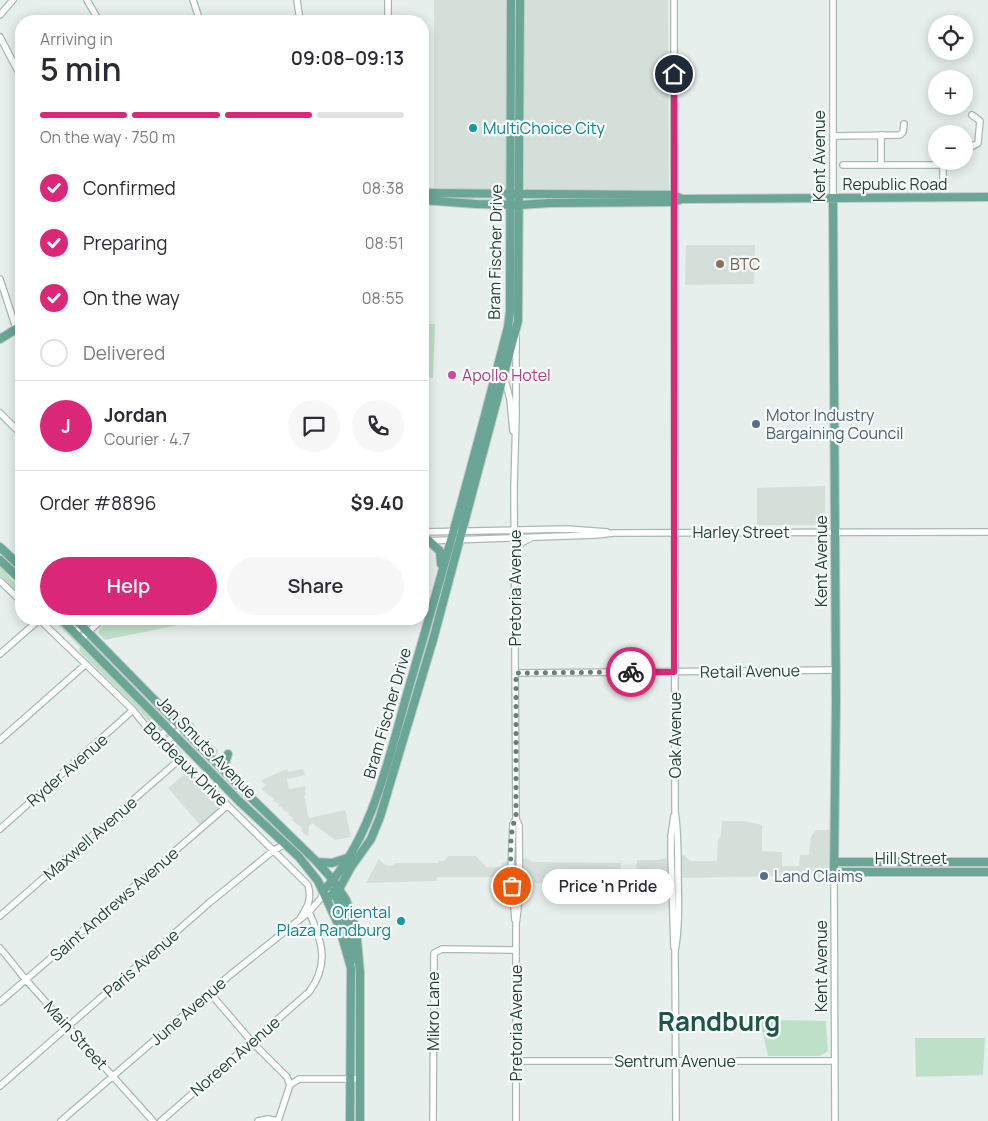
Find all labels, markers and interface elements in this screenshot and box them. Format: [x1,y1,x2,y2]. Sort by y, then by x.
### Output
map controls [928,15,973,170]
button: locate [928,15,973,60]
text: Arriving in [40,28,113,50]
text: 09:08–09:13 [291,45,404,71]
text: 5 min [40,47,121,91]
pin [653,53,695,95]
icon: home [660,60,688,88]
button: + [928,70,973,115]
street label: Kent Avenue [808,110,830,202]
place label: MultiChoice City [483,117,606,139]
marker: MultiChoice City [467,122,479,134]
button: − [928,125,973,170]
text: On the way · 750 m [40,126,175,148]
street label: Republic Road [842,173,948,195]
icon: check [40,174,68,202]
text: Confirmed [83,175,176,201]
text: 08:38 [362,177,404,199]
street label: Bram Fischer Drive [483,184,507,320]
icon: check [40,229,68,257]
text: Preparing [83,230,168,256]
text: 08:51 [365,232,404,254]
place label: BTC [730,253,760,275]
marker: BTC [714,258,726,270]
icon: check [40,284,68,312]
text: On the way [83,285,180,311]
text: 08:55 [362,287,404,309]
text: Delivered [83,340,165,366]
place label: Apollo Hotel [462,364,551,386]
marker: Apollo Hotel [446,369,458,381]
button: chat [288,400,340,452]
button: phone [352,400,404,452]
text: Jordan [104,402,167,428]
place label: Motor Industry Bargaining Council [766,404,904,444]
text: J [61,413,71,439]
marker: Motor Industry Bargaining Council [750,418,762,430]
text: Courier · 4.7 [104,428,190,450]
text: Order #8896 [40,490,157,516]
text: $9.40 [351,490,404,516]
street label: Kent Avenue [810,515,832,607]
street label: Harley Street [692,521,790,543]
street label: Pretoria Avenue [504,530,526,646]
button: Help [40,557,217,615]
button: Share [227,557,404,615]
street label: Bram Fischer Drive [358,645,416,781]
courier [606,647,656,697]
icon: bike [617,658,645,686]
street label: Retail Avenue [700,659,800,683]
street label: Jan Smuts Avenue [152,691,262,803]
street label: Oak Avenue [664,692,686,778]
street label: Bordeaux Drive [139,717,233,811]
street label: Ryder Avenue [22,729,112,811]
street label: Maxwell Avenue [38,791,142,885]
street label: Saint Andrews Avenue [45,842,183,966]
street label: Hill Street [875,847,947,869]
pin [491,865,533,907]
place label: Land Claims [774,865,863,887]
callout: Price 'n Pride [542,868,674,904]
marker: Land Claims [758,870,770,882]
icon: bag [498,872,526,900]
text: Price 'n Pride [559,875,657,897]
place label: Oriental Plaza Randburg [277,901,391,941]
marker: Oriental Plaza Randburg [395,915,407,927]
street label: Kent Avenue [810,920,832,1012]
street label: Paris Avenue [98,924,184,1002]
street label: Pretoria Avenue [505,965,527,1081]
street label: Mikro Lane [422,971,444,1051]
street label: June Avenue [145,972,231,1050]
street label: Main Street [39,996,113,1074]
district label: Randburg [658,1003,780,1039]
street label: Noreen Avenue [186,1011,284,1101]
street label: Sentrum Avenue [614,1050,736,1072]

